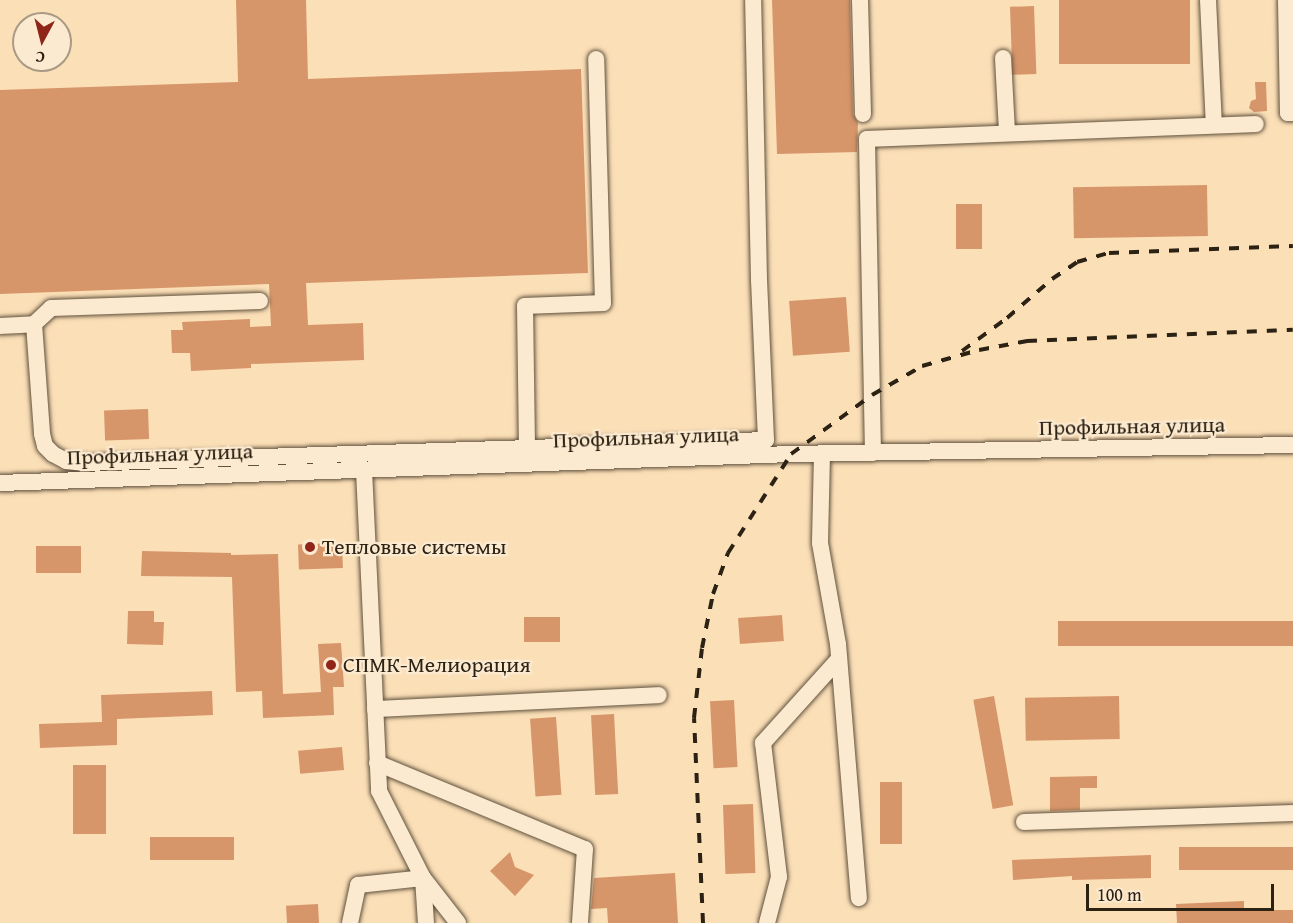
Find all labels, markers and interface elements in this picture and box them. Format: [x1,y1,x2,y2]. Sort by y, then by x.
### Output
north arrow [12,12,72,72]
text: С [34,45,46,70]
street label: Профильная улица [1039,411,1225,441]
street label: Профильная улица [552,421,740,453]
street label: Профильная улица [66,438,254,470]
place label: Тепловые системы [322,534,506,560]
marker: Тепловые системы [303,540,317,554]
place label: СПМК-Мелиорация [343,652,531,678]
marker: СПМК-Мелиорация [324,658,338,672]
scale bar [1089,872,1276,910]
text: 100 m [1097,881,1142,908]

